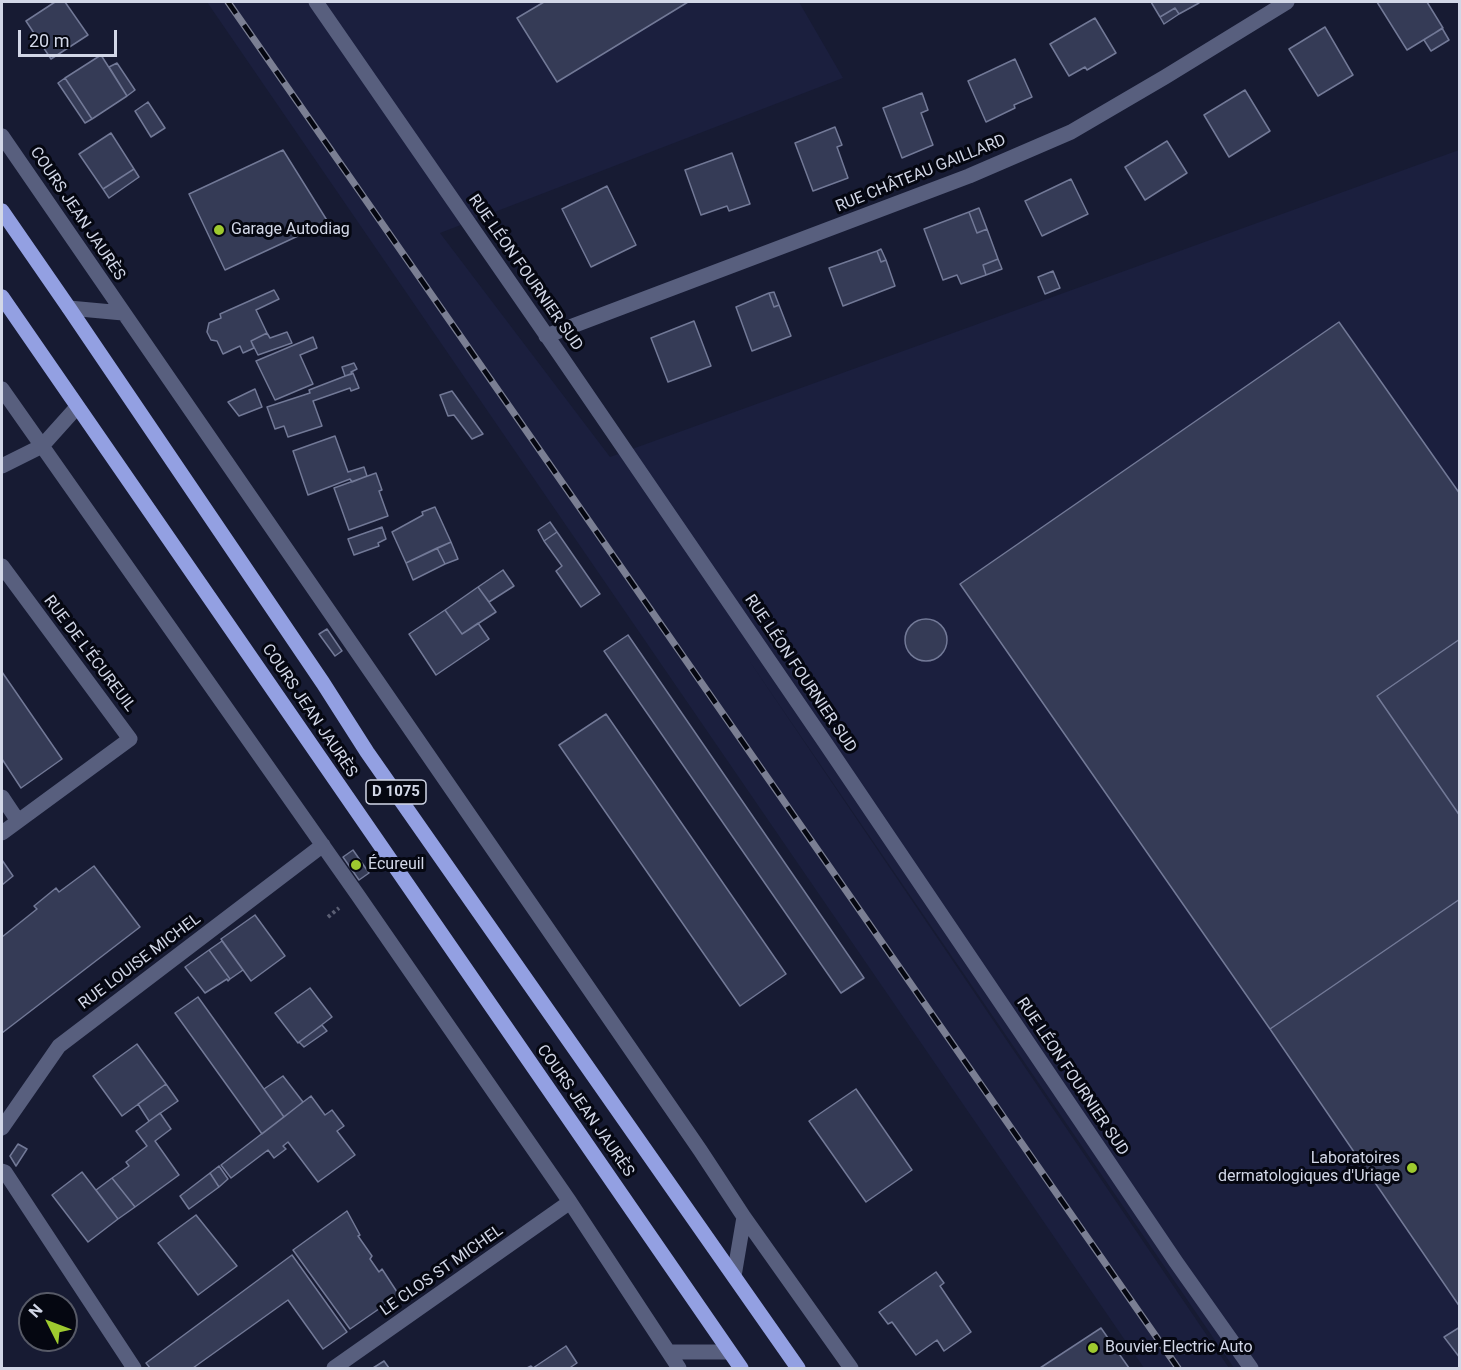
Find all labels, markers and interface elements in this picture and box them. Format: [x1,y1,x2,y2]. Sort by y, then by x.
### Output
scale bar [21,18,120,56]
text: 20 m [29,30,69,51]
street label: RUE CHÂTEAU GAILLARD [833,131,1009,217]
street label: COURS JEAN JAURÈS [25,144,129,284]
street label: RUE LÉON FOURNIER SUD [464,191,586,355]
place label: Garage Autodiag [231,220,350,240]
marker: Garage Autodiag [212,223,226,237]
street label: RUE LÉON FOURNIER SUD [740,591,860,757]
street label: RUE DE L'ÉCUREUIL [39,592,139,716]
street label: COURS JEAN JAURÈS [257,641,361,781]
road number: D 1075 [366,780,426,804]
place label: Écureuil [368,855,424,875]
marker: Écureuil [349,858,363,872]
street label: RUE LOUISE MICHEL [75,910,205,1014]
street label: RUE LÉON FOURNIER SUD [1012,994,1132,1160]
street label: COURS JEAN JAURÈS [532,1041,638,1181]
place label: Laboratoires dermatologiques d'Uriage [1218,1149,1400,1187]
marker: Laboratoires dermatologiques d'Uriage [1405,1161,1419,1175]
street label: LE CLOS ST MICHEL [377,1221,507,1321]
north arrow [18,1292,78,1352]
text: N [25,1300,47,1322]
place label: Bouvier Electric Auto [1105,1338,1253,1358]
marker: Bouvier Electric Auto [1086,1341,1100,1355]

